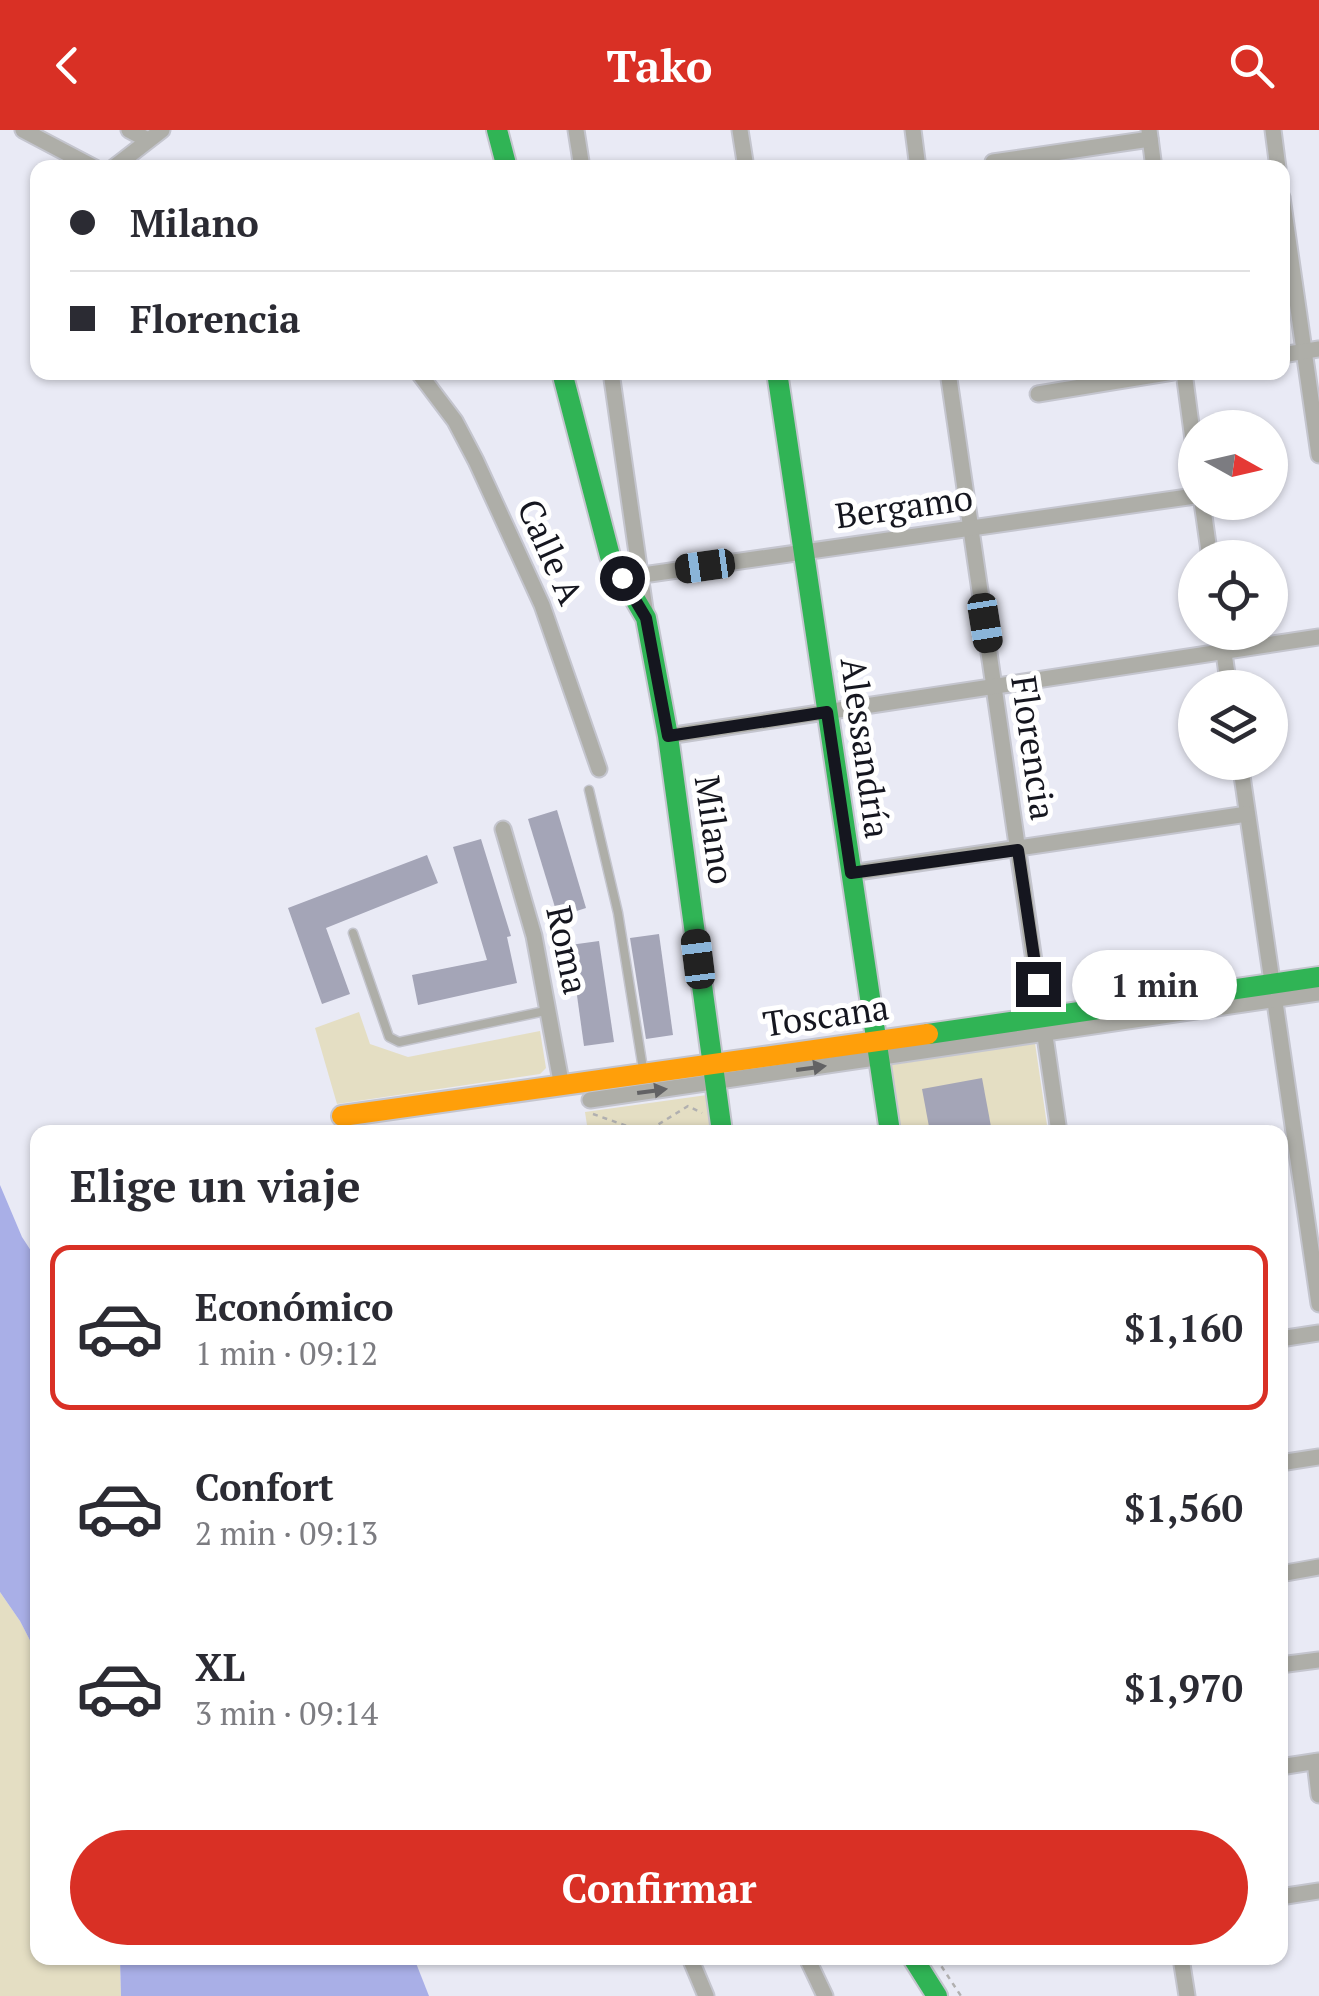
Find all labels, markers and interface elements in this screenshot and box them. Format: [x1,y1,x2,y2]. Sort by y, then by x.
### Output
text: Tako [606,35,713,95]
icon: back [40,38,95,93]
icon: search [1224,38,1279,93]
text: Milano [130,198,259,248]
text: Florencia [130,294,300,344]
north arrow [1178,410,1288,520]
map controls [1178,410,1288,780]
street label: Bergamo [832,474,975,538]
street label: Calle A [507,492,594,612]
button: locate [1178,540,1288,650]
car [673,547,737,585]
route start [600,556,645,601]
car [965,591,1005,655]
street label: Alessandría [831,655,901,841]
button: layers [1178,670,1288,780]
street label: Florencia [1001,673,1067,823]
street label: Milano [685,773,745,887]
street label: Roma [536,902,600,998]
car [679,927,717,991]
callout: 1 min [1073,949,1238,1019]
route end [1016,962,1061,1007]
text: 1 min [1111,964,1198,1006]
street label: Toscana [760,983,892,1047]
one-way arrow [796,1059,827,1075]
one-way arrow [637,1082,668,1098]
text: Elige un viaje [70,1155,361,1215]
text: Económico [195,1282,394,1332]
icon: car [75,1283,165,1373]
text: $1,160 [1124,1303,1243,1353]
text: 1 min · 09:12 [195,1332,378,1374]
text: Confort [195,1462,334,1512]
icon: car [75,1463,165,1553]
text: $1,560 [1124,1483,1243,1533]
text: 2 min · 09:13 [195,1512,378,1554]
text: XL [195,1642,245,1692]
icon: car [75,1643,165,1733]
text: $1,970 [1124,1663,1243,1713]
text: 3 min · 09:14 [195,1692,378,1734]
button: Confirmar [70,1830,1248,1945]

